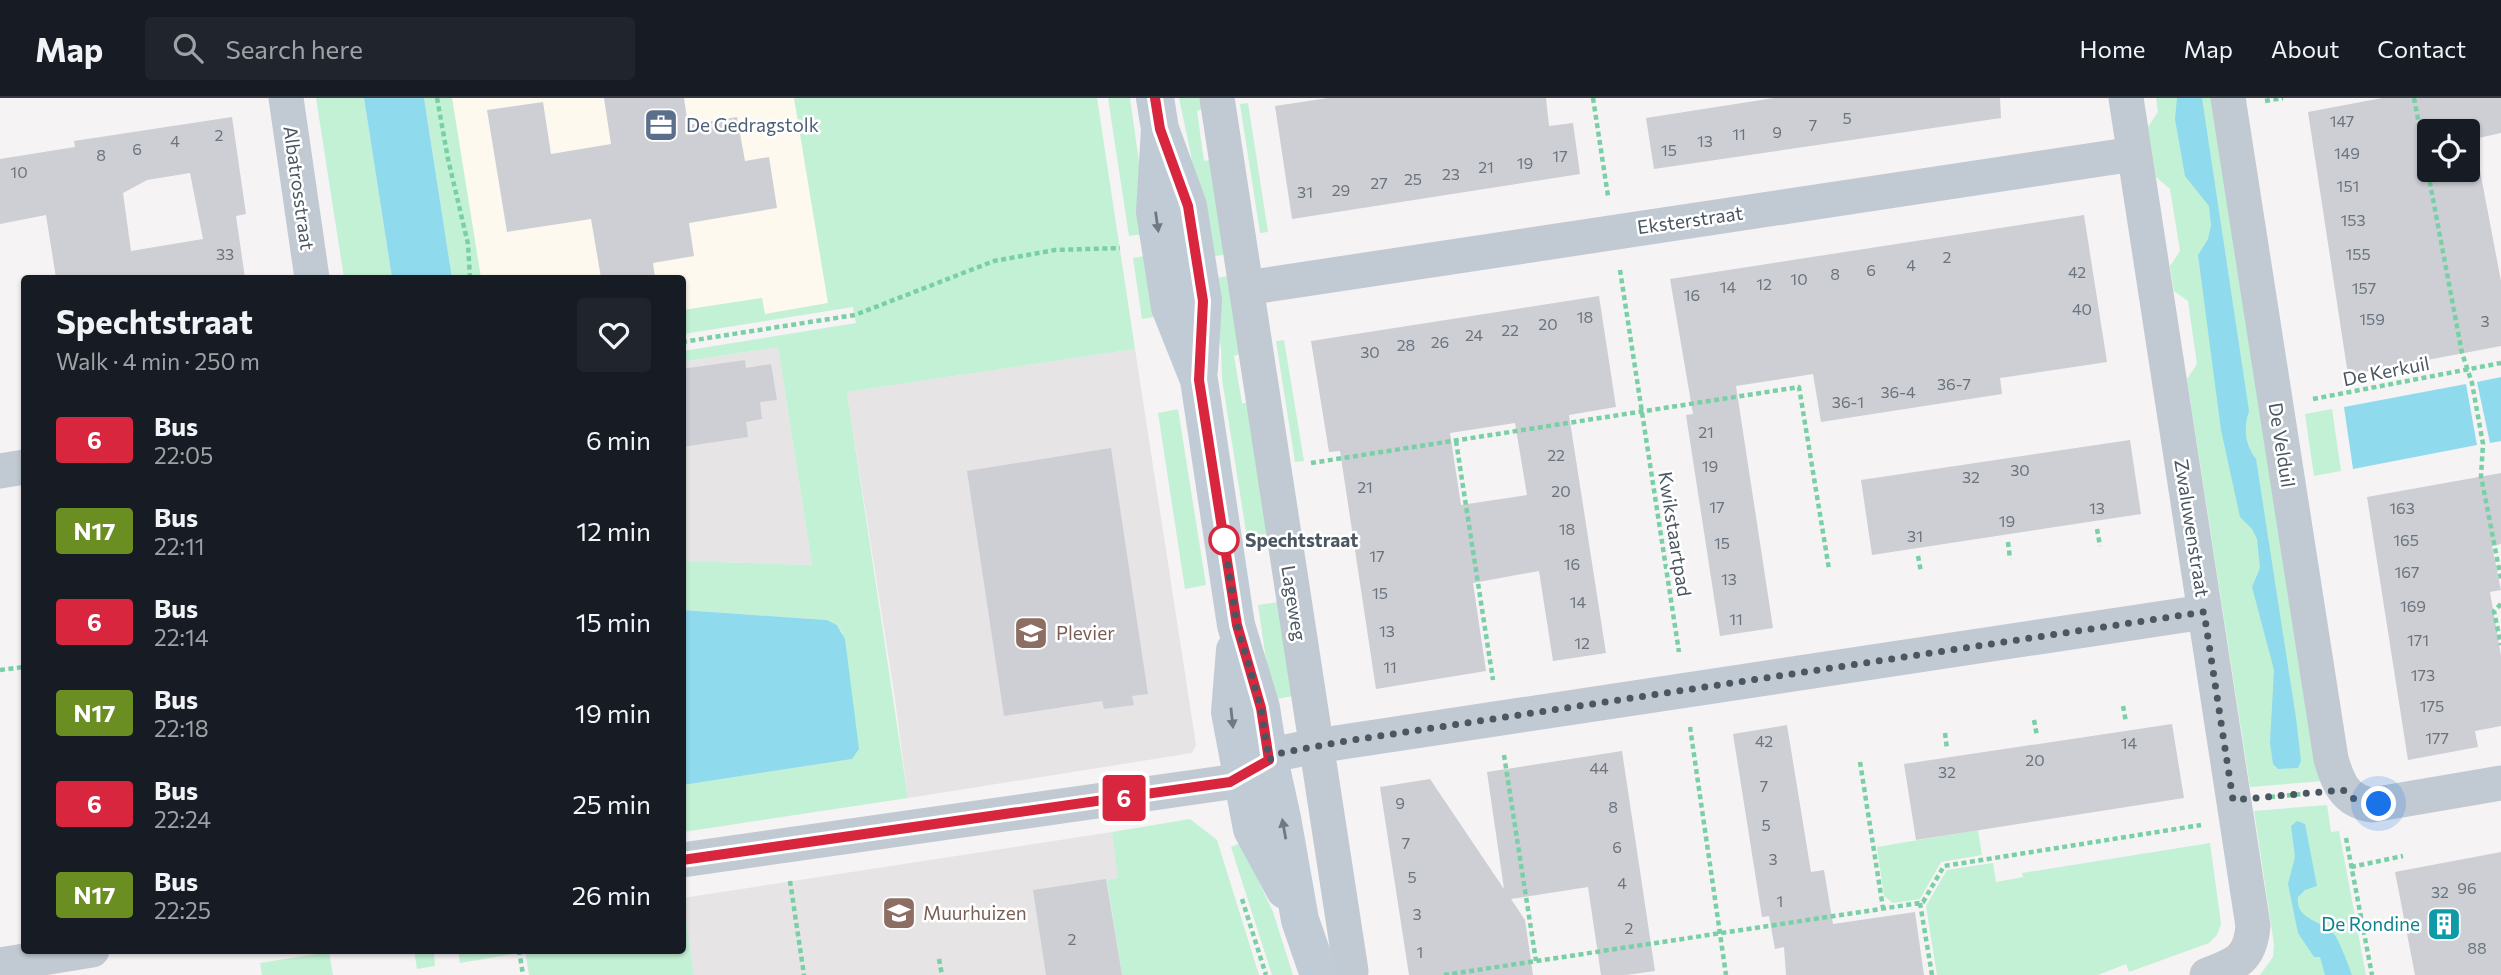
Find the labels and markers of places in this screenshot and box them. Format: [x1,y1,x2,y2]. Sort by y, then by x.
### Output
office icon: De Gedragstolk [642,106,680,144]
place label: De Gedragstolk [686,113,819,136]
marker: Spechtstraat [1209,525,1239,555]
place label: Spechtstraat [1245,528,1358,551]
school or university icon: Plevier [1012,614,1050,652]
place label: Plevier [1056,621,1115,644]
school or university icon: Muurhuizen [880,894,918,932]
place label: Muurhuizen [923,901,1027,924]
building icon: De Rondine [2425,905,2463,943]
place label: De Rondine [2321,912,2420,935]

